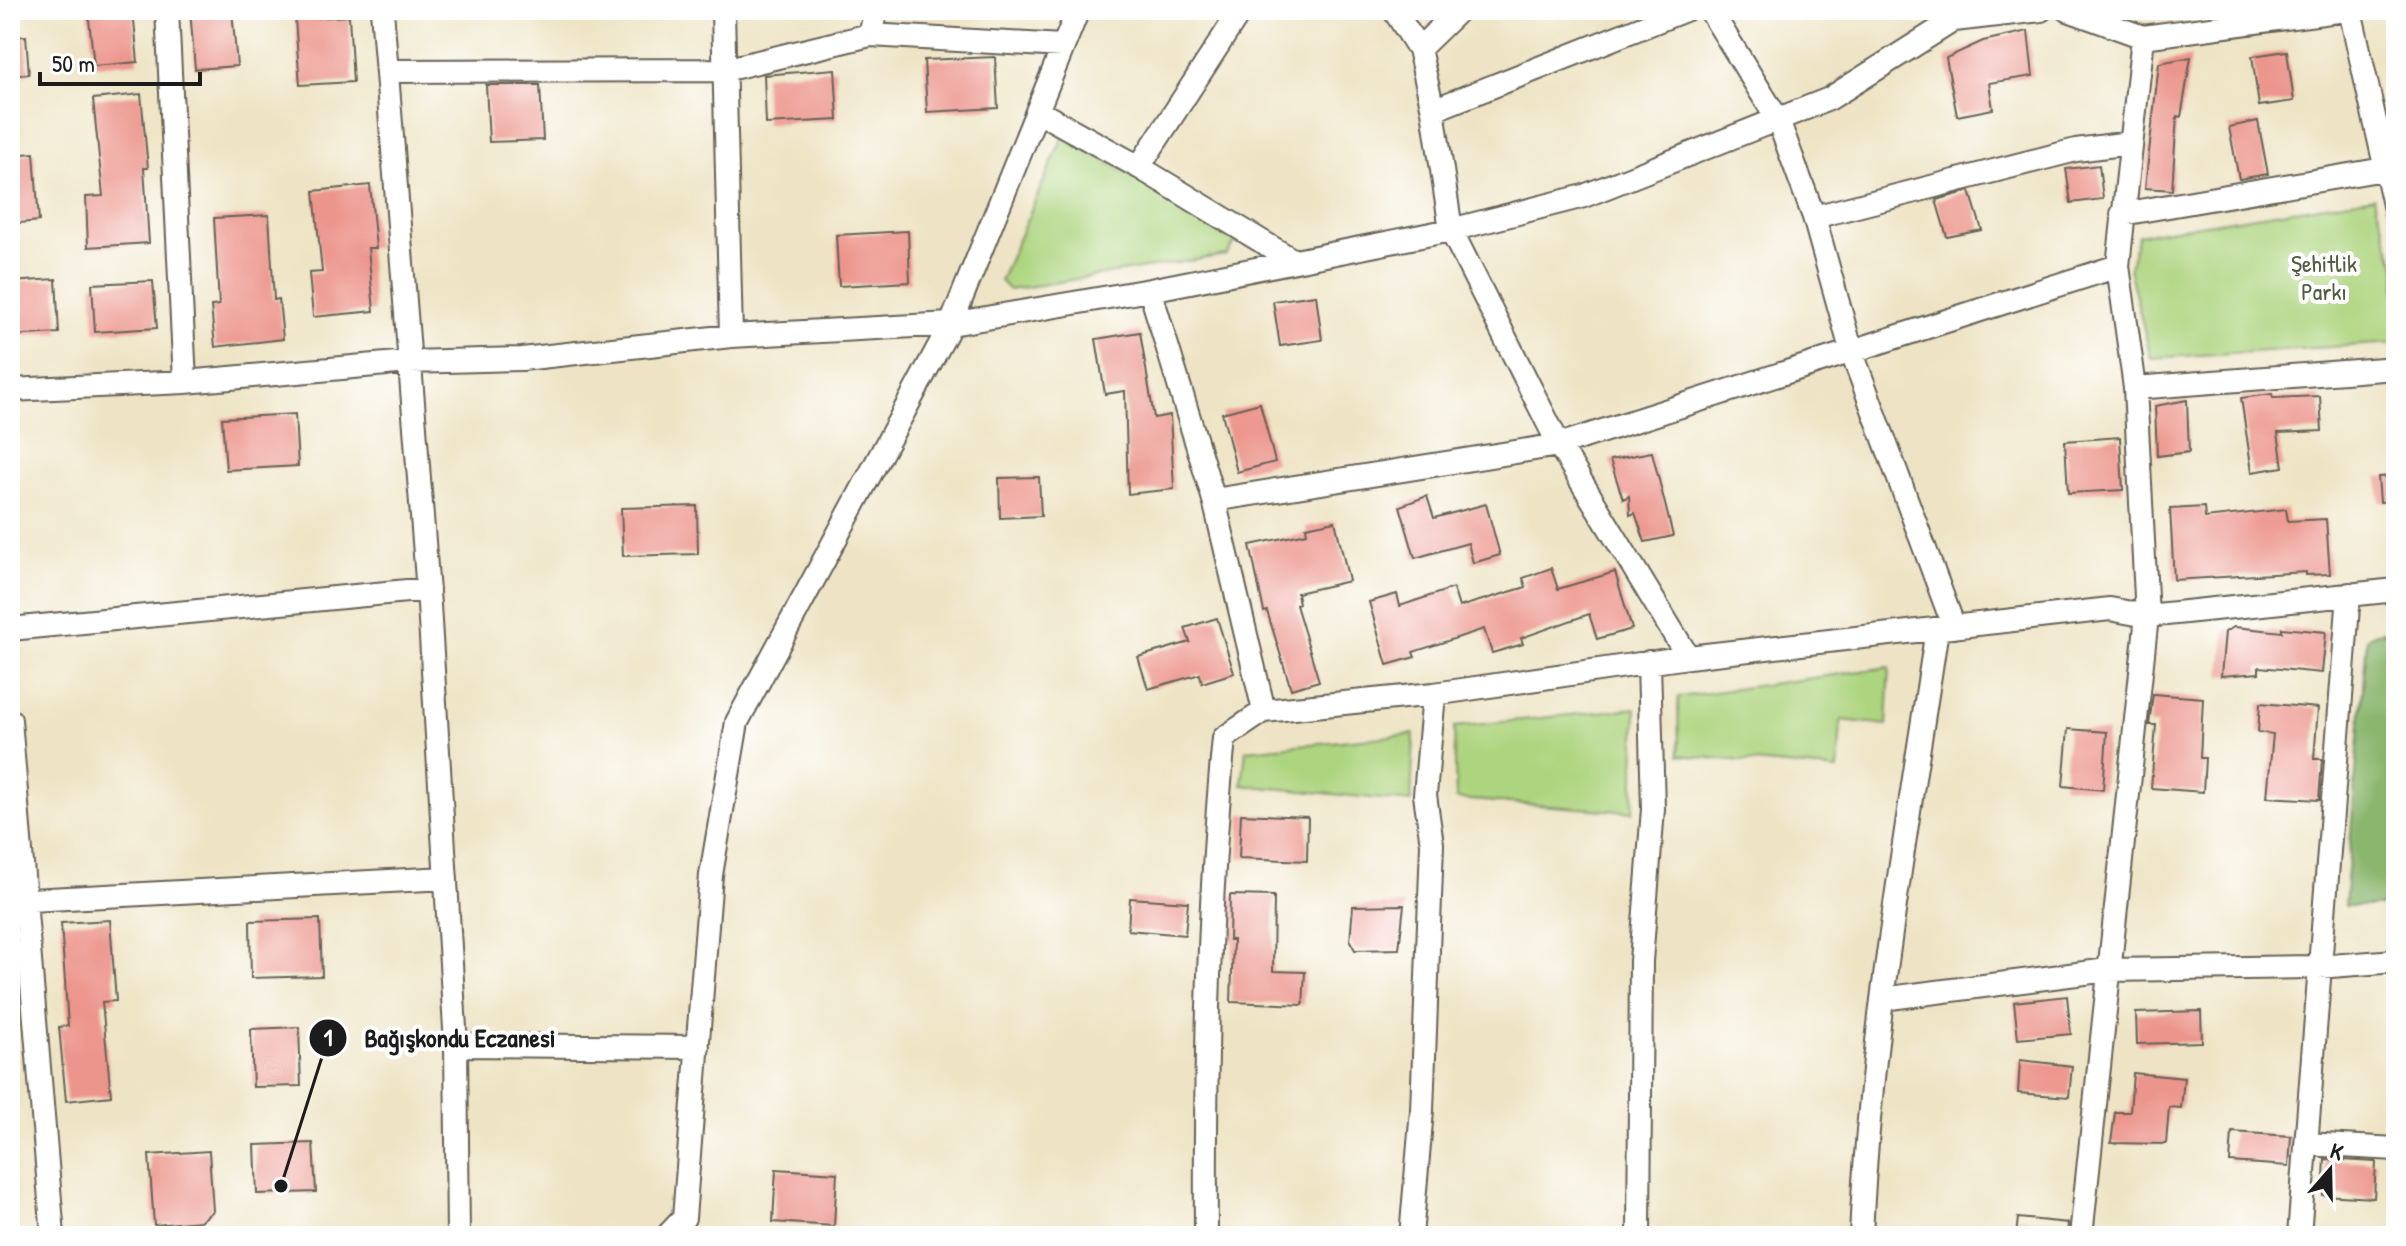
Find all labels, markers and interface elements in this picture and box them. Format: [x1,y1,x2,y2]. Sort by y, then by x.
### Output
scale bar [40,36,200,86]
text: 50 m [52,47,95,79]
park label: Şehitlik Parkı [2291,247,2357,307]
callout: Bağışkondu Eczanesi [308,1013,571,1063]
text: Bağışkondu Eczanesi [364,1020,556,1056]
text: 1 [324,1021,333,1053]
north arrow [2290,1130,2370,1210]
text: K [2326,1135,2348,1167]

